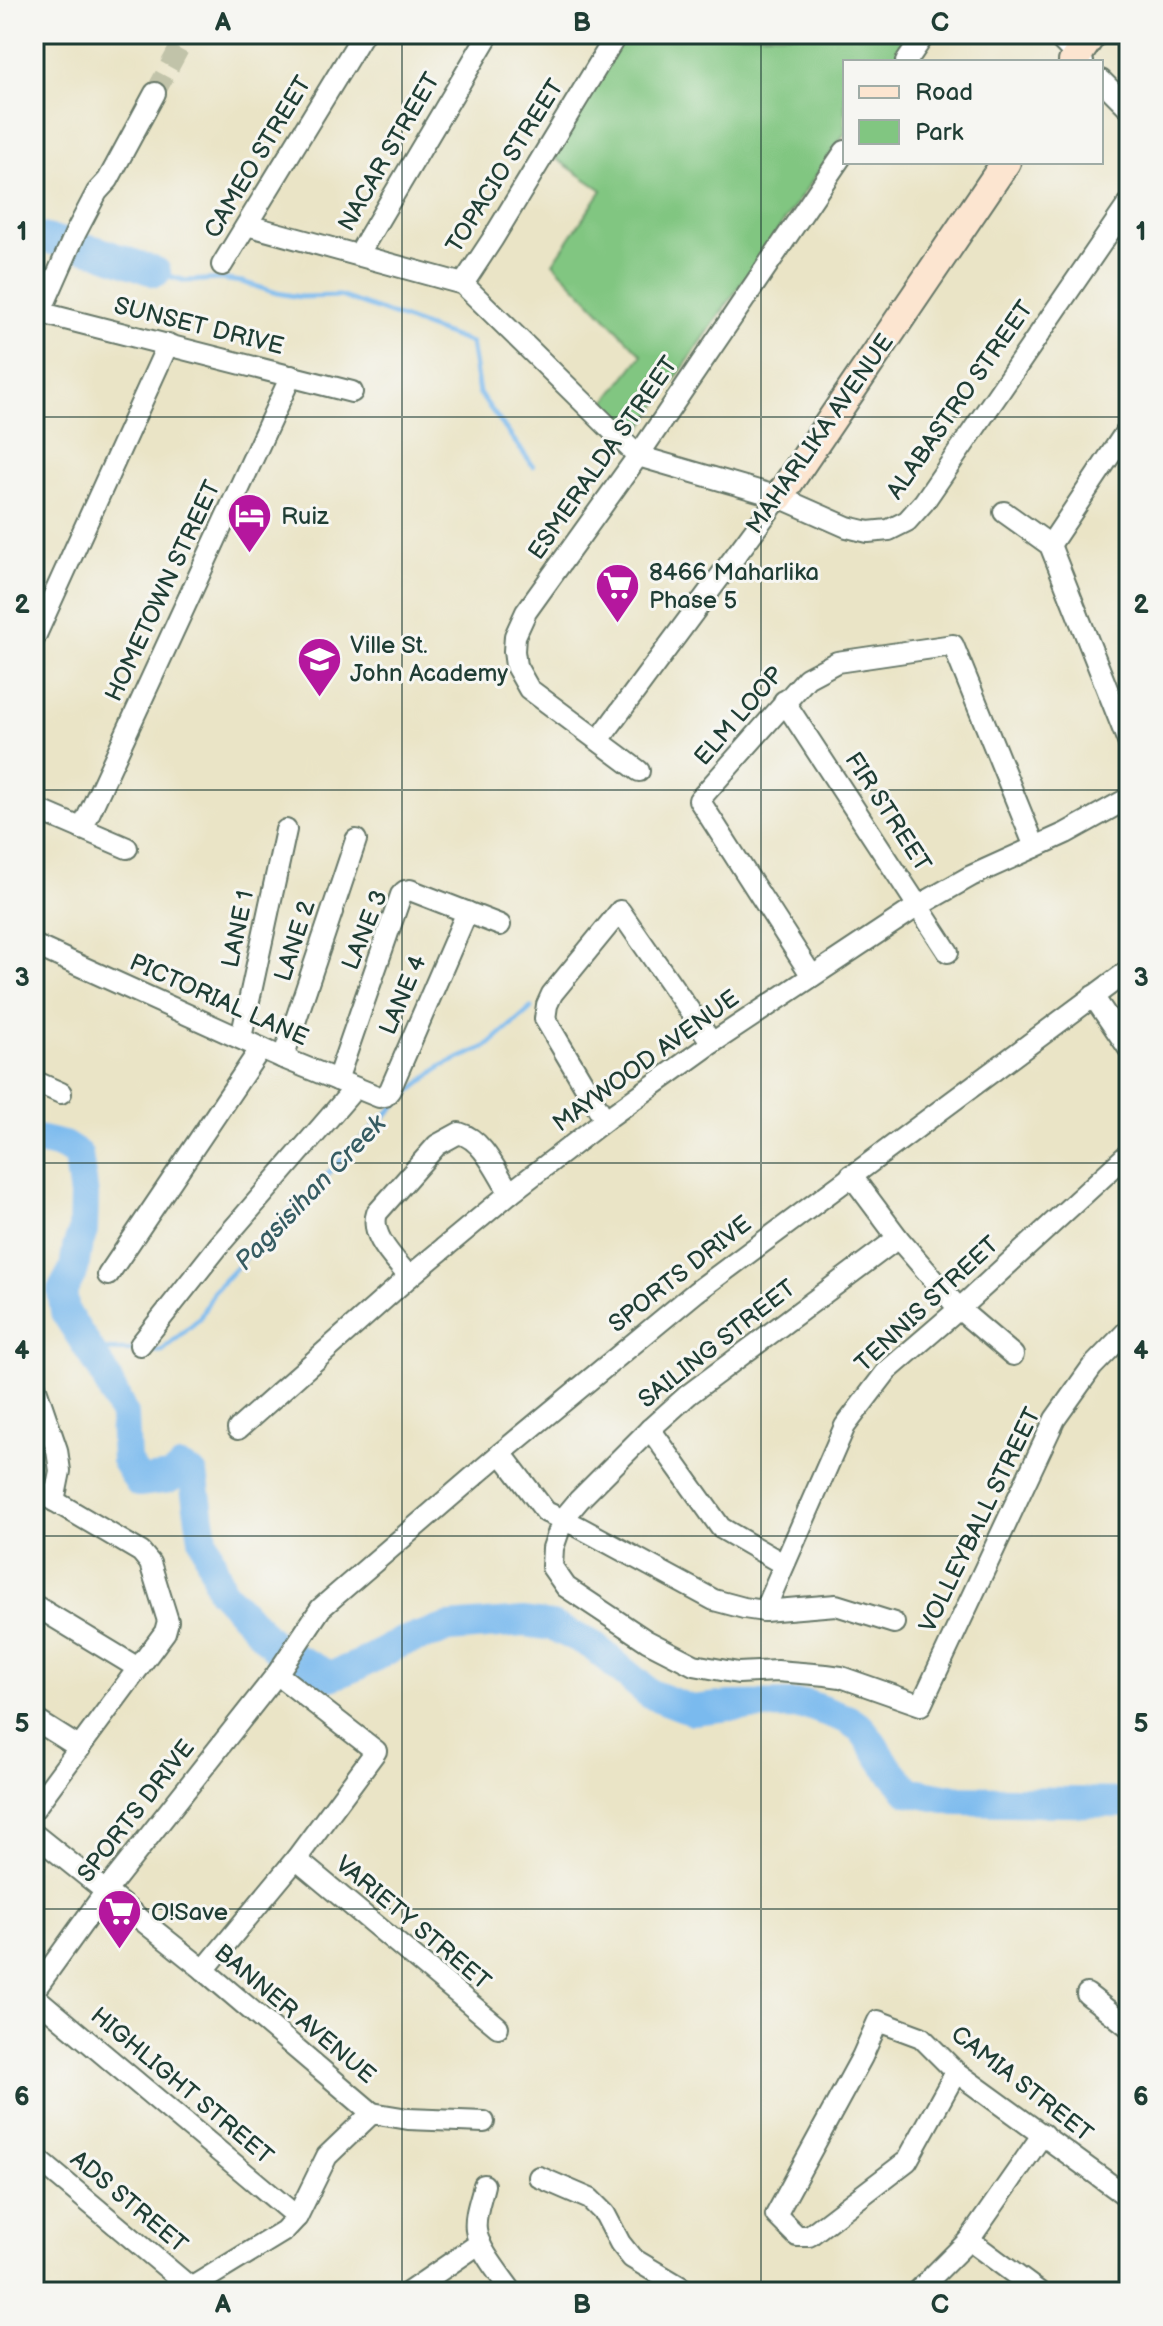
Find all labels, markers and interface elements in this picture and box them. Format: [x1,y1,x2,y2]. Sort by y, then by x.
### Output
text: A [214,8,231,39]
text: B [573,8,591,39]
text: C [931,8,949,39]
legend [843,60,1103,164]
street label: NACAR STREET [332,67,446,237]
street label: CAMEO STREET [198,70,318,243]
street label: TOPACIO STREET [440,73,570,258]
text: Road [915,78,973,107]
text: Park [915,118,963,147]
text: 1 [17,217,27,248]
text: 1 [1136,217,1146,248]
street label: SUNSET DRIVE [111,291,287,361]
street label: ALABASTRO STREET [881,295,1040,505]
street label: MAHARLIKA AVENUE [740,329,900,539]
street label: ESMERALDA STREET [522,350,684,565]
street label: HOMETOWN STREET [99,475,227,706]
hotel icon: Ruiz [226,492,274,555]
place label: Ruiz [281,502,329,531]
place label: 8466 Maharlika Phase 5 [649,558,819,615]
supermarket icon: 8466 Maharlika Phase 5 [594,562,642,625]
text: 2 [14,590,30,621]
text: 2 [1133,590,1149,621]
place label: Ville St. John Academy [350,631,508,688]
school or university icon: Ville St. John Academy [295,635,343,698]
street label: ELM LOOP [688,661,790,771]
street label: FIR STREET [839,747,938,878]
street label: LANE 3 [336,886,394,974]
street label: LANE 1 [216,888,260,970]
street label: LANE 2 [268,897,322,985]
street label: PICTORIAL LANE [125,948,313,1052]
street label: LANE 4 [373,951,433,1039]
text: 3 [14,963,30,994]
text: 3 [1133,963,1149,994]
street label: MAYWOOD AVENUE [547,984,745,1138]
water label: Pagsisihan Creek [229,1108,394,1277]
street label: SPORTS DRIVE [603,1209,757,1339]
street label: TENNIS STREET [849,1230,1005,1378]
street label: SAILING STREET [633,1273,802,1414]
text: 4 [14,1336,30,1367]
text: 4 [1133,1336,1149,1367]
street label: VOLLEYBALL STREET [913,1403,1047,1637]
text: 5 [14,1709,30,1740]
text: 5 [1133,1709,1149,1740]
street label: SPORTS DRIVE [71,1734,201,1888]
street label: VARIETY STREET [329,1850,497,1997]
supermarket icon: O!Save [96,1888,144,1951]
place label: O!Save [151,1898,228,1927]
street label: BANNER AVENUE [209,1938,381,2090]
street label: HIGHLIGHT STREET [85,2001,280,2171]
street label: CAMIA STREET [945,2020,1099,2149]
text: 6 [14,2082,30,2113]
text: 6 [1133,2082,1149,2113]
street label: ADS STREET [64,2145,194,2260]
text: A [214,2290,231,2321]
text: B [573,2290,591,2321]
text: C [931,2290,949,2321]

